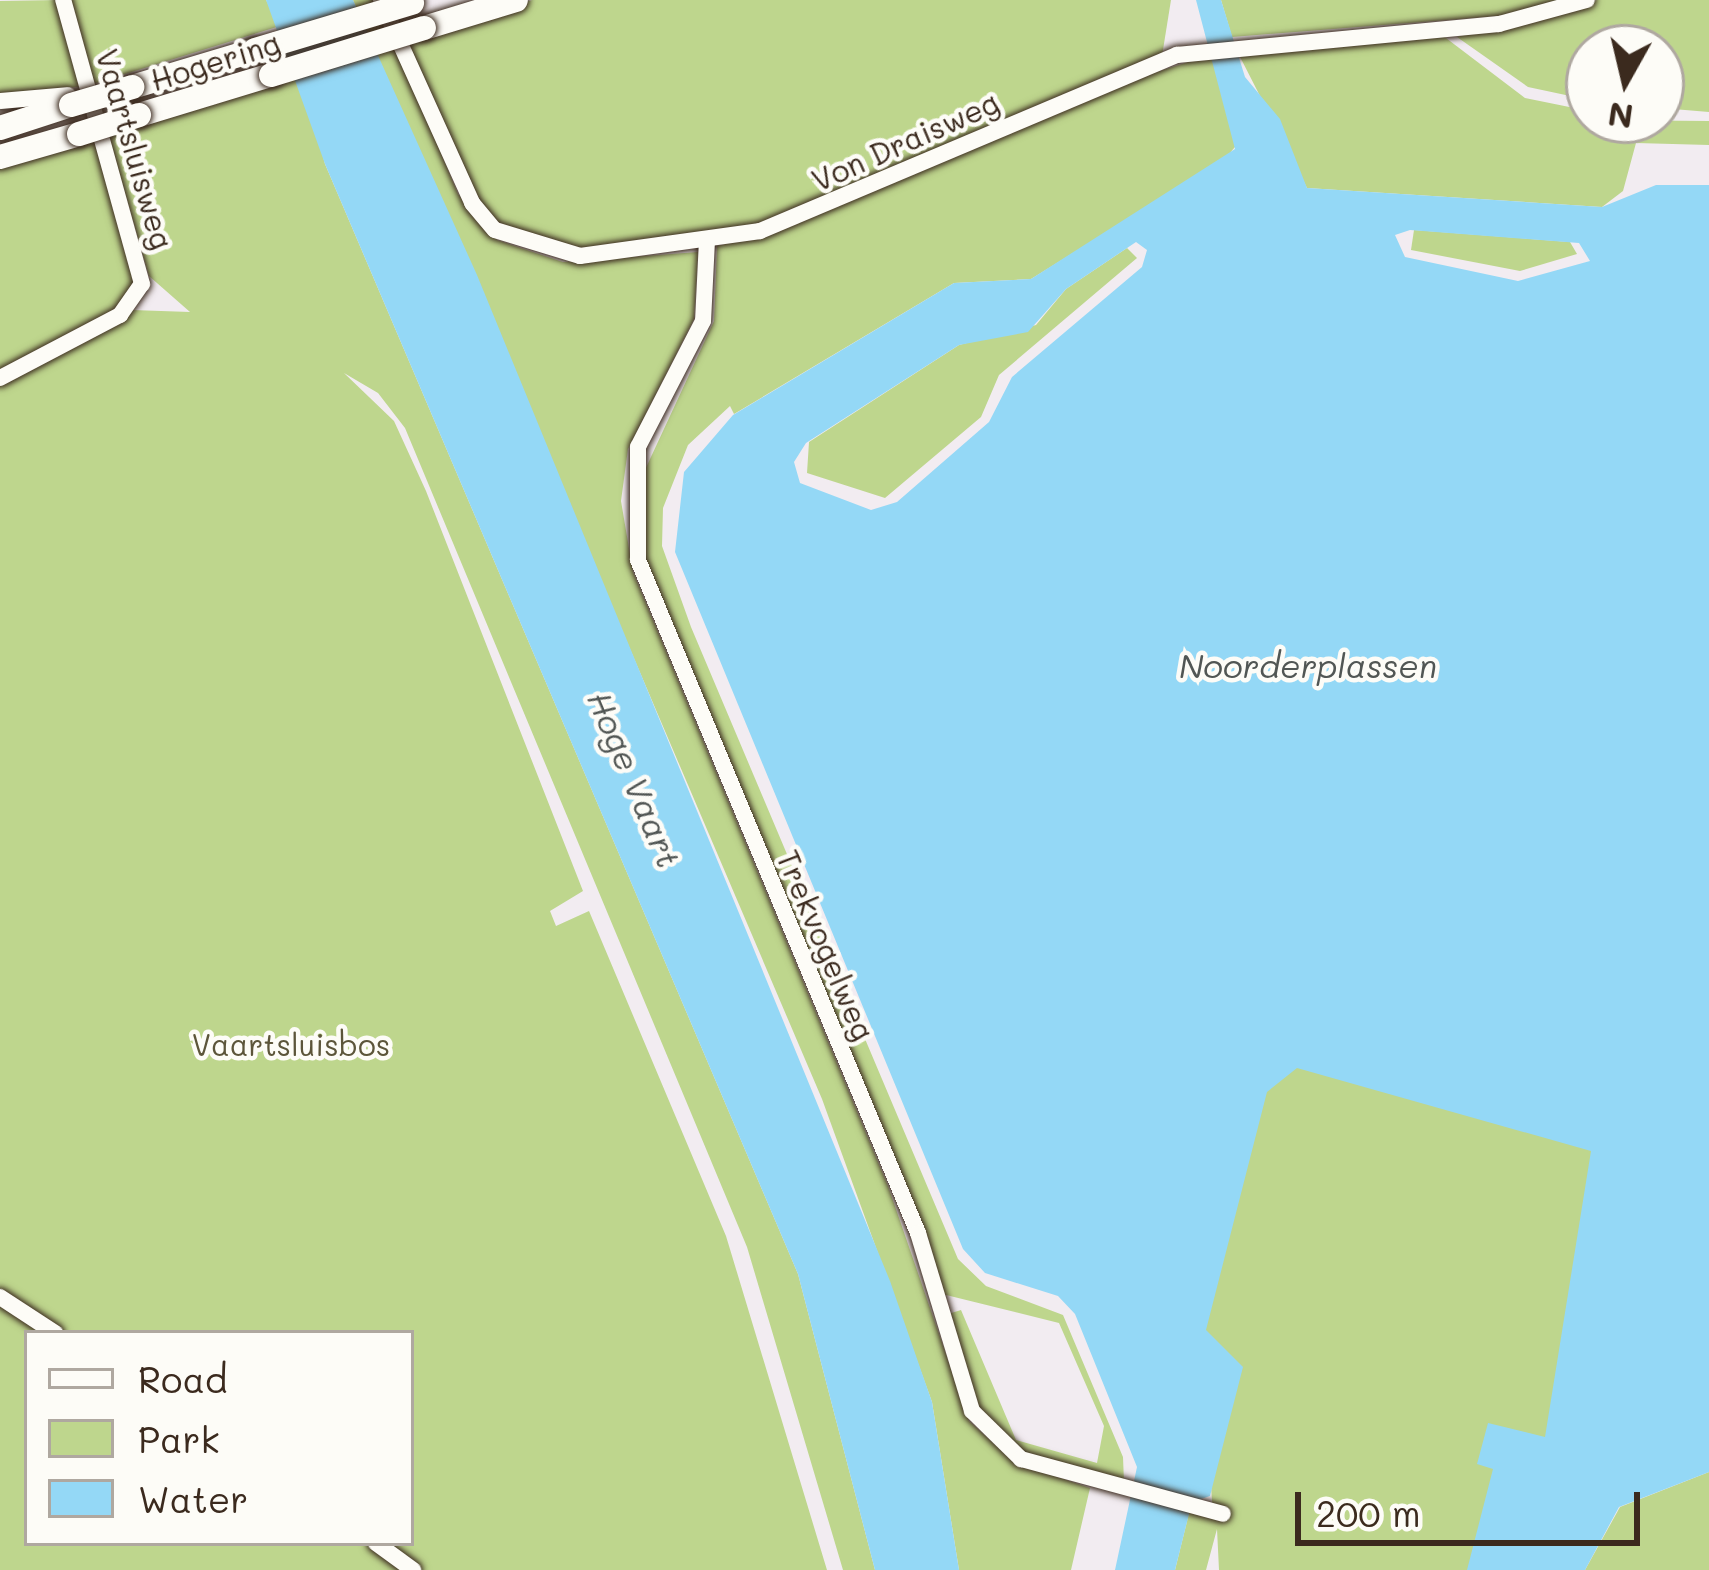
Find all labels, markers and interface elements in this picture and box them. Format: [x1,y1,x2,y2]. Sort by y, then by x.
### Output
street label: Hogering [146,24,284,98]
north arrow [1565,24,1685,144]
street label: Vaartsluisweg [89,45,181,253]
street label: Von Draisweg [806,84,1004,198]
text: N [1605,94,1636,140]
water label: Noorderplassen [1179,645,1437,685]
water label: Hoge Vaart [580,685,690,873]
street label: Trekvogelweg [770,845,882,1045]
park label: Vaartsluisbos [192,1026,390,1062]
legend [24,1330,414,1546]
text: Road [138,1355,228,1402]
text: Park [138,1415,220,1462]
scale bar [1301,1468,1646,1542]
text: Water [138,1475,248,1522]
text: 200 m [1316,1489,1421,1536]

